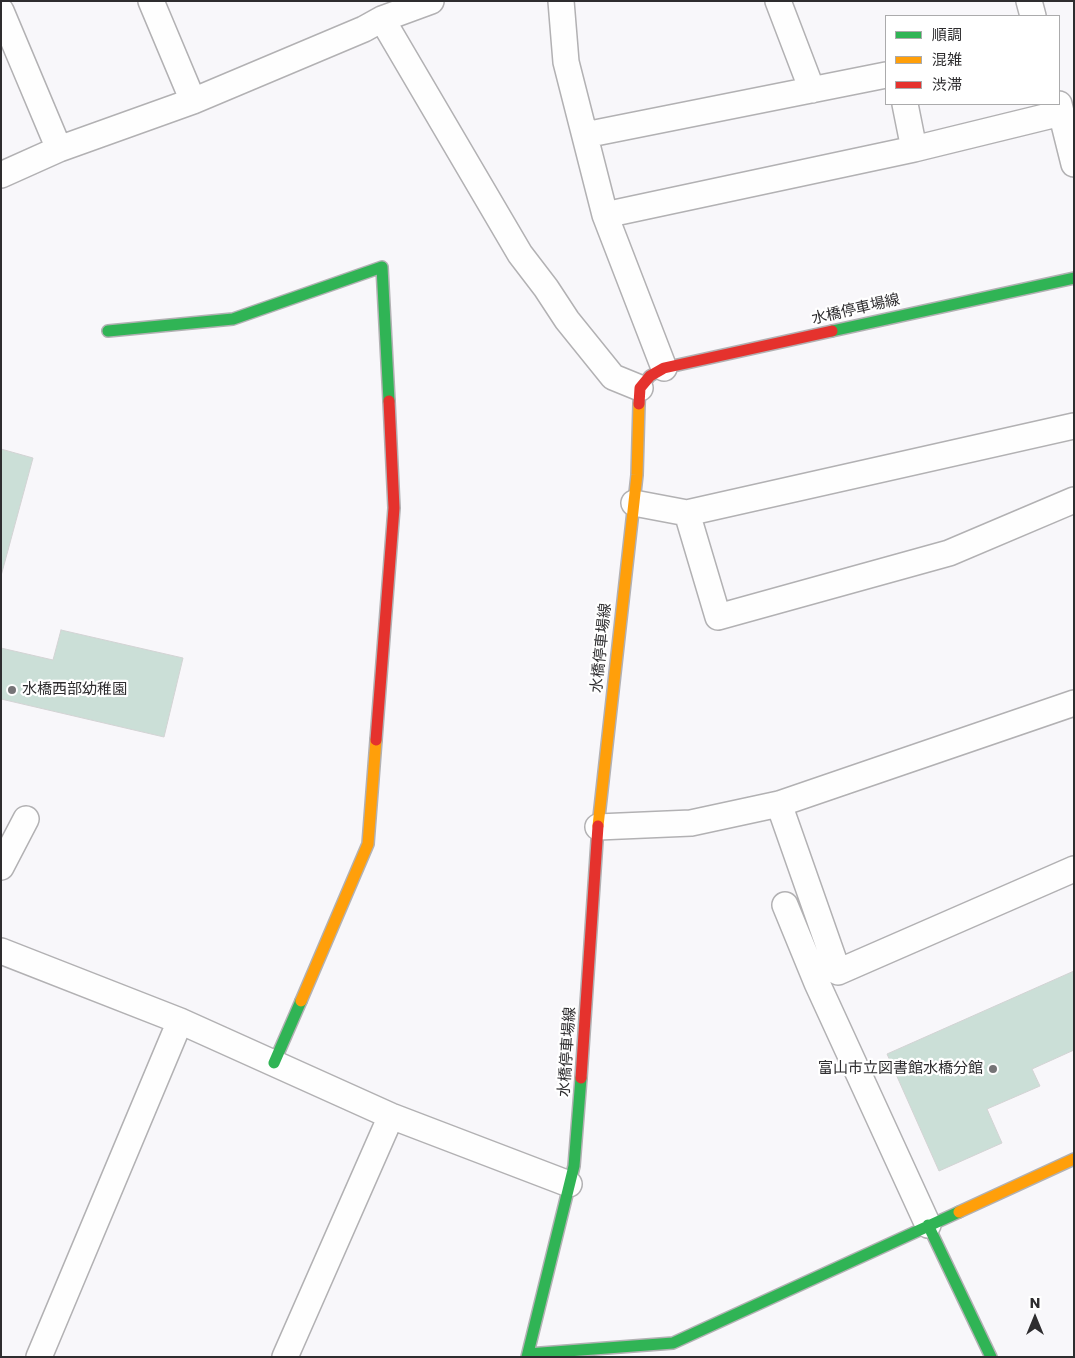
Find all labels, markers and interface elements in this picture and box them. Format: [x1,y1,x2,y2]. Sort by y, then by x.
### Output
legend [885,15,1060,105]
text: 順調 [932,24,962,45]
text: 混雑 [932,49,962,70]
text: 渋滞 [932,74,962,95]
street label: 水橋停車場線 [810,291,902,329]
street label: 水橋停車場線 [588,602,616,694]
place label: 水橋西部幼稚園 [22,681,127,699]
marker: 水橋西部幼稚園 [6,684,18,696]
street label: 水橋停車場線 [556,1006,580,1098]
place label: 富山市立図書館水橋分館 [818,1060,983,1078]
marker: 富山市立図書館水橋分館 [987,1063,999,1075]
north arrow [1010,1293,1060,1343]
text: N [1030,1293,1040,1313]

